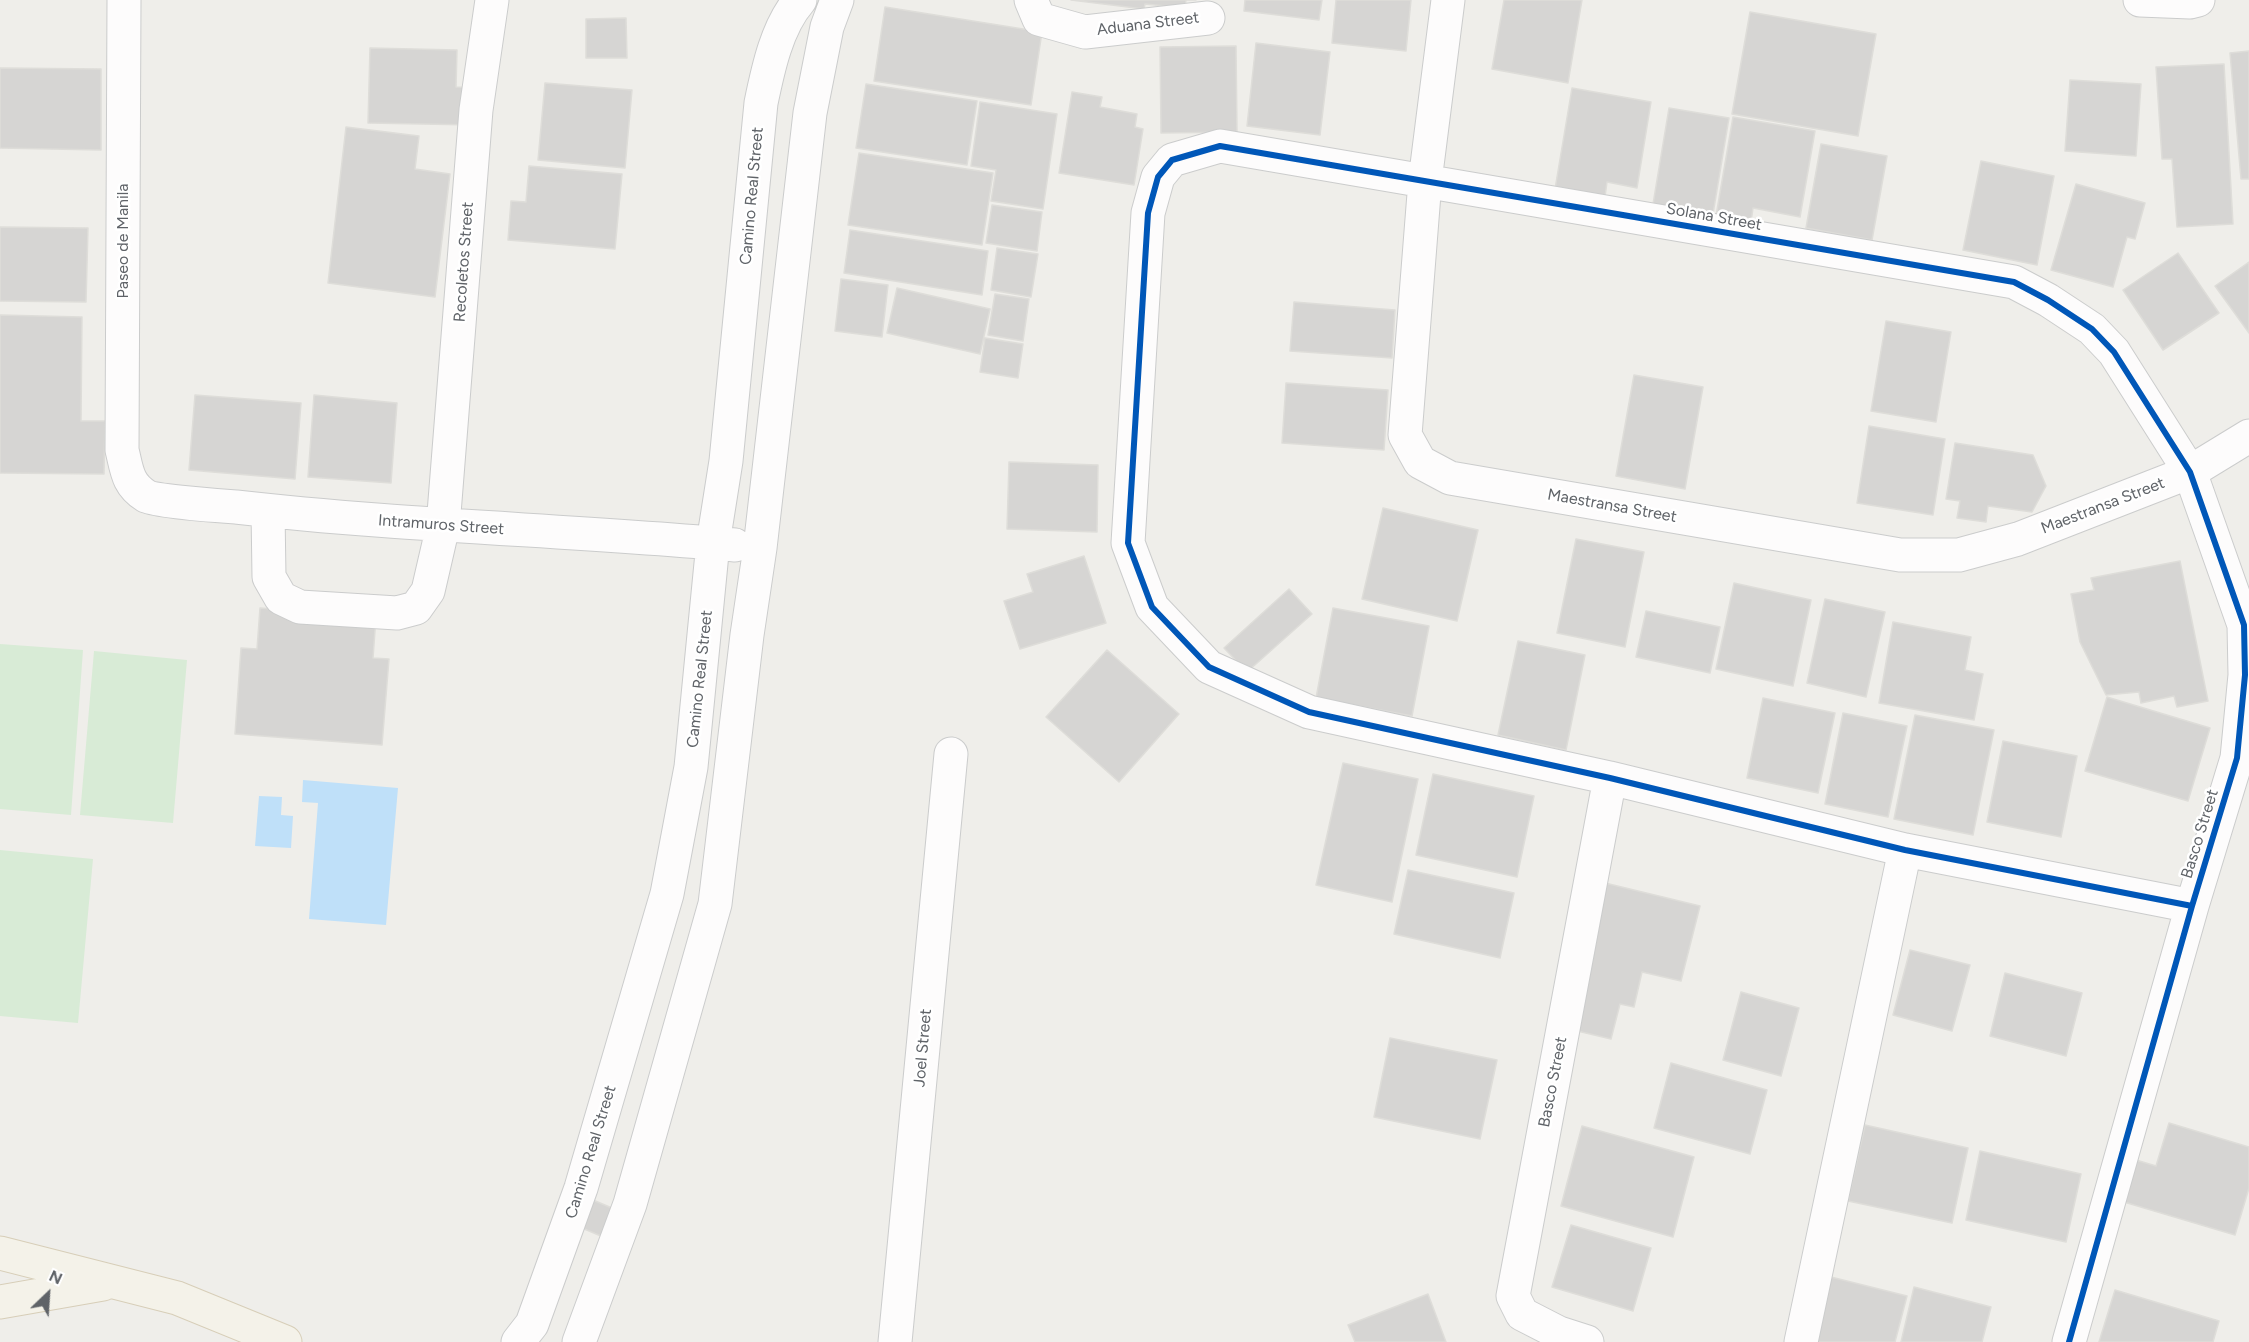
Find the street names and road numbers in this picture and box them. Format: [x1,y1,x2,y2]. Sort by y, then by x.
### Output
street label: Aduana Street [1096,8,1200,40]
street label: Camino Real Street [736,126,768,266]
street label: Paseo de Manila [113,184,133,298]
street label: Solana Street [1665,199,1763,235]
street label: Recoletos Street [450,201,478,323]
street label: Maestransa Street [2039,474,2167,538]
street label: Maestransa Street [1546,485,1678,527]
street label: Intramuros Street [377,511,505,539]
street label: Camino Real Street [683,609,717,749]
street label: Basco Street [2177,787,2223,881]
street label: Joel Street [910,1008,936,1088]
street label: Basco Street [1535,1035,1571,1129]
street label: Camino Real Street [562,1083,620,1221]

